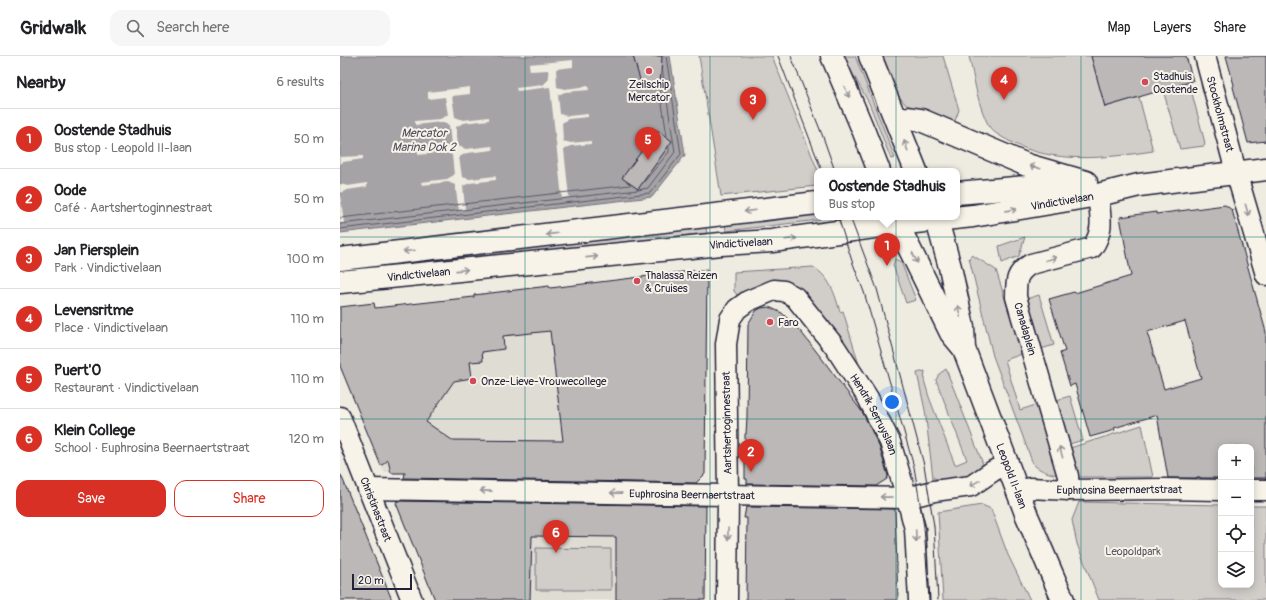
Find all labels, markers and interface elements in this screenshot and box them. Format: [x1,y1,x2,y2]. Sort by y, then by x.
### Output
search box [110,10,390,46]
text: Gridwalk [20,16,86,40]
icon: search [124,17,146,39]
text: Search here [156,18,229,37]
text: Map [1108,19,1131,36]
text: Layers [1153,19,1191,36]
text: Share [1213,19,1246,36]
marker: Zeilschip Mercator [644,66,654,76]
pin: 4 [991,67,1017,100]
place label: Stadhuis Oostende [1153,70,1198,96]
text: Nearby [16,72,65,93]
text: 6 results [277,74,324,90]
street label: Stockholmstraat [1204,75,1237,154]
marker: Stadhuis Oostende [1140,77,1150,87]
place label: Zeilschip Mercator [628,78,670,104]
one-way arrow [844,85,851,97]
pin: 3 [740,87,766,120]
text: Oostende Stadhuis [54,121,171,140]
water label: Mercator Marina Dok 2 [392,126,457,155]
pin: 5 [635,127,661,160]
text: 1 [26,131,32,147]
text: 50 m [294,131,324,147]
text: Bus stop · Leopold II-laan [54,140,192,156]
one-way arrow [902,140,910,152]
one-way arrow [1029,163,1042,170]
popup [814,168,960,220]
text: Oostende Stadhuis [828,177,946,196]
text: Oode [54,181,87,200]
street label: Vindictivelaan [1030,189,1095,213]
text: 2 [25,191,33,207]
text: 50 m [294,191,324,207]
text: Bus stop [828,196,875,212]
text: Café · Aartshertoginnestraat [54,200,212,216]
one-way arrow [1244,203,1251,216]
one-way arrow [1004,206,1017,214]
one-way arrow [744,207,757,215]
one-way arrow [546,230,559,238]
pin: 1 [874,233,900,266]
street label: Vindictivelaan [709,234,773,252]
one-way arrow [784,235,797,243]
text: Jan Piersplein [54,241,139,260]
one-way arrow [403,247,416,255]
text: 3 [25,251,33,267]
text: 100 m [287,251,324,267]
one-way arrow [912,252,919,264]
one-way arrow [585,253,598,261]
one-way arrow [1044,254,1057,262]
text: Park · Vindictivelaan [54,260,162,276]
street label: Vindictivelaan [386,265,451,284]
one-way arrow [455,266,468,274]
place label: Thalassa Reizen & Cruises [645,269,717,295]
marker: Thalassa Reizen & Cruises [632,276,642,286]
text: Levensritme [54,301,133,320]
street label: Canadaplein [1011,301,1039,357]
one-way arrow [955,305,963,318]
text: 4 [25,311,33,327]
text: 110 m [291,311,324,327]
place label: Faro [778,316,799,329]
marker: Faro [765,317,775,327]
text: Place · Vindictivelaan [54,320,168,336]
text: Puert'O [54,361,101,380]
text: 5 [25,371,33,387]
text: 110 m [291,371,324,387]
street label: Aartshertoginnestraat [720,371,734,475]
street label: Hendrik Serruyslaan [847,371,900,456]
place label: Onze-Lieve-Vrouwecollege [481,375,607,388]
marker: Onze-Lieve-Vrouwecollege [468,376,478,386]
text: Restaurant · Vindictivelaan [54,380,199,396]
your location [882,392,902,412]
text: Klein College [54,421,135,440]
text: 6 [25,431,33,447]
text: 120 m [288,431,324,447]
pin: 2 [738,439,764,472]
text: School · Euphrosina Beernaertstraat [54,440,249,456]
street label: Leopold II-laan [994,441,1030,510]
map controls [1218,444,1254,588]
button: + [1218,444,1254,480]
one-way arrow [1057,446,1064,459]
street label: Christinastraat [358,475,395,544]
button: Save [16,480,166,517]
button: Share [174,480,324,517]
one-way arrow [969,480,981,488]
button: − [1218,480,1254,516]
street label: Euphrosina Beernaertstraat [1056,482,1183,497]
one-way arrow [480,487,493,495]
street label: Euphrosina Beernaertstraat [629,487,755,502]
one-way arrow [610,489,623,497]
one-way arrow [880,494,893,501]
button: locate [1218,516,1254,552]
pin: 6 [543,520,569,553]
one-way arrow [724,527,732,540]
one-way arrow [912,529,919,542]
park label: Leopoldpark [1105,545,1161,558]
button: layers [1218,552,1254,588]
scale bar [352,572,412,591]
text: 20 m [358,574,384,587]

